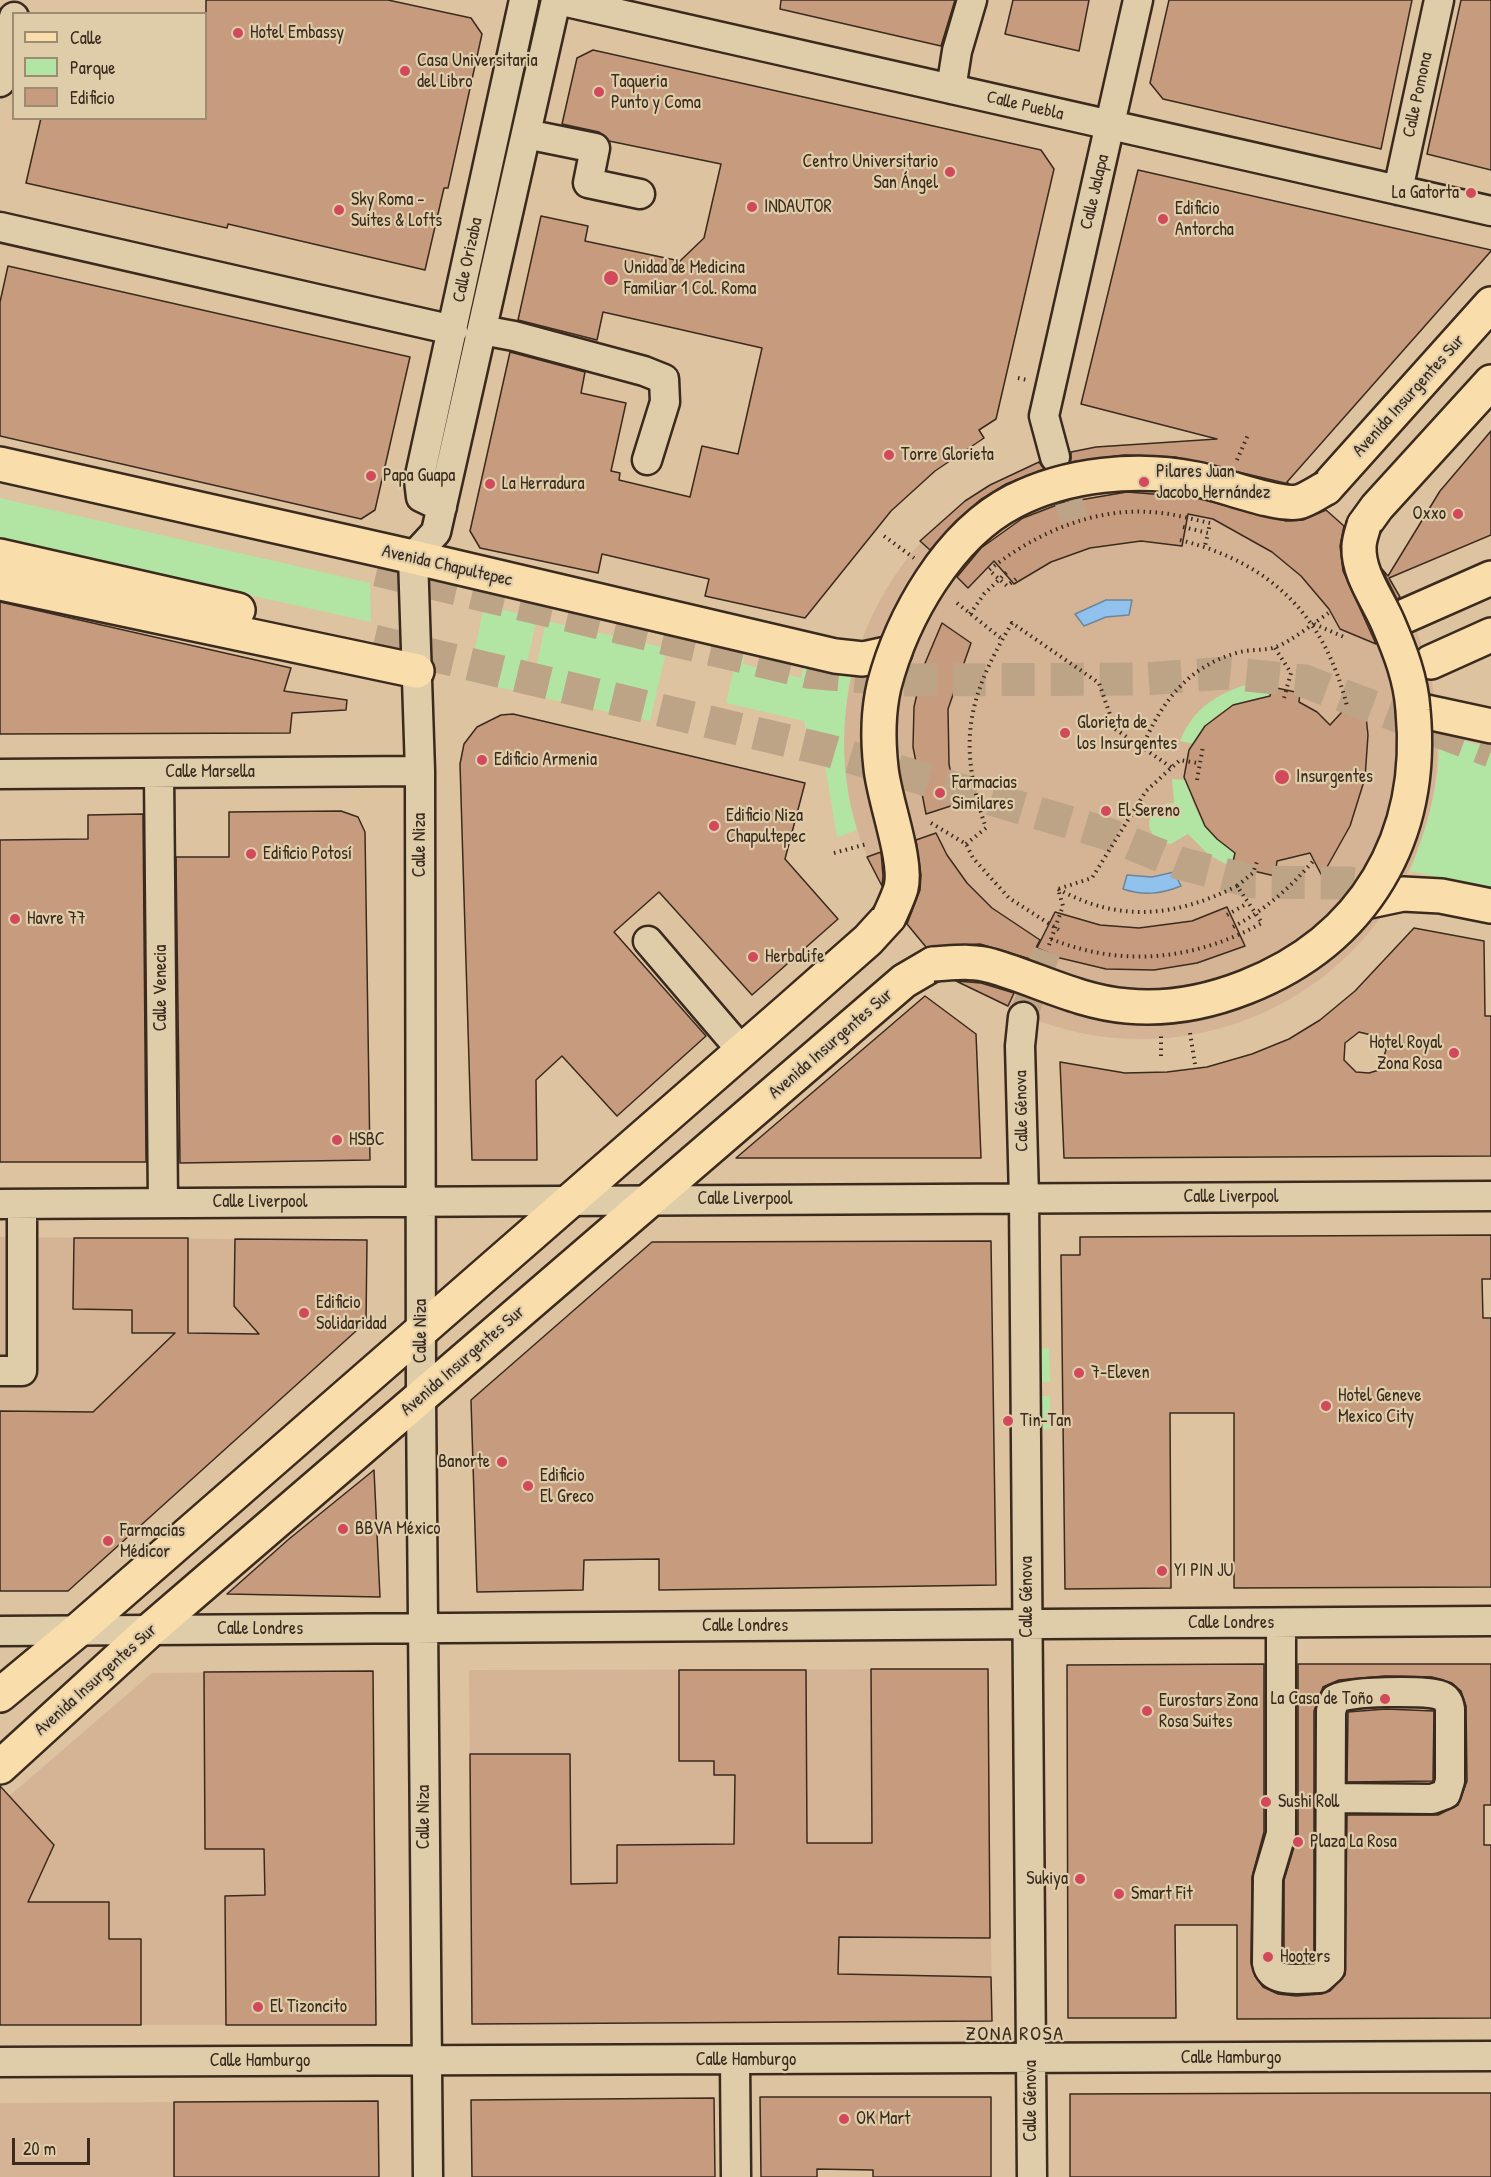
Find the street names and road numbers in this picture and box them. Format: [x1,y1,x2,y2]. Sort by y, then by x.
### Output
street label: Calle Pomona [1398,50,1438,140]
street label: Calle Puebla [984,87,1066,125]
street label: Calle Jalapa [1076,152,1114,232]
street label: Calle Orizaba [448,216,488,304]
street label: Avenida Insurgentes Sur [1348,330,1470,462]
street label: Avenida Chapultepec [380,541,514,591]
street label: Calle Marsella [165,761,255,783]
street label: Calle Niza [409,813,431,877]
street label: Calle Venecia [150,945,172,1031]
street label: Avenida Insurgentes Sur [765,984,897,1104]
street label: Calle Génova [1010,1070,1034,1152]
street label: Calle Liverpool [1183,1186,1279,1208]
street label: Calle Liverpool [697,1188,793,1210]
street label: Calle Liverpool [212,1191,308,1213]
street label: Calle Niza [410,1299,432,1363]
street label: Avenida Insurgentes Sur [397,1301,529,1421]
street label: Calle Génova [1016,1556,1038,1638]
street label: Calle Londres [1188,1612,1274,1634]
street label: Calle Londres [702,1615,788,1637]
street label: Calle Londres [217,1618,303,1640]
street label: Avenida Insurgentes Sur [30,1619,162,1741]
street label: Calle Niza [413,1785,435,1849]
street label: Calle Hamburgo [1181,2047,1281,2069]
street label: Calle Hamburgo [696,2049,796,2071]
street label: Calle Hamburgo [210,2050,310,2072]
street label: Calle Génova [1020,2060,1042,2142]

